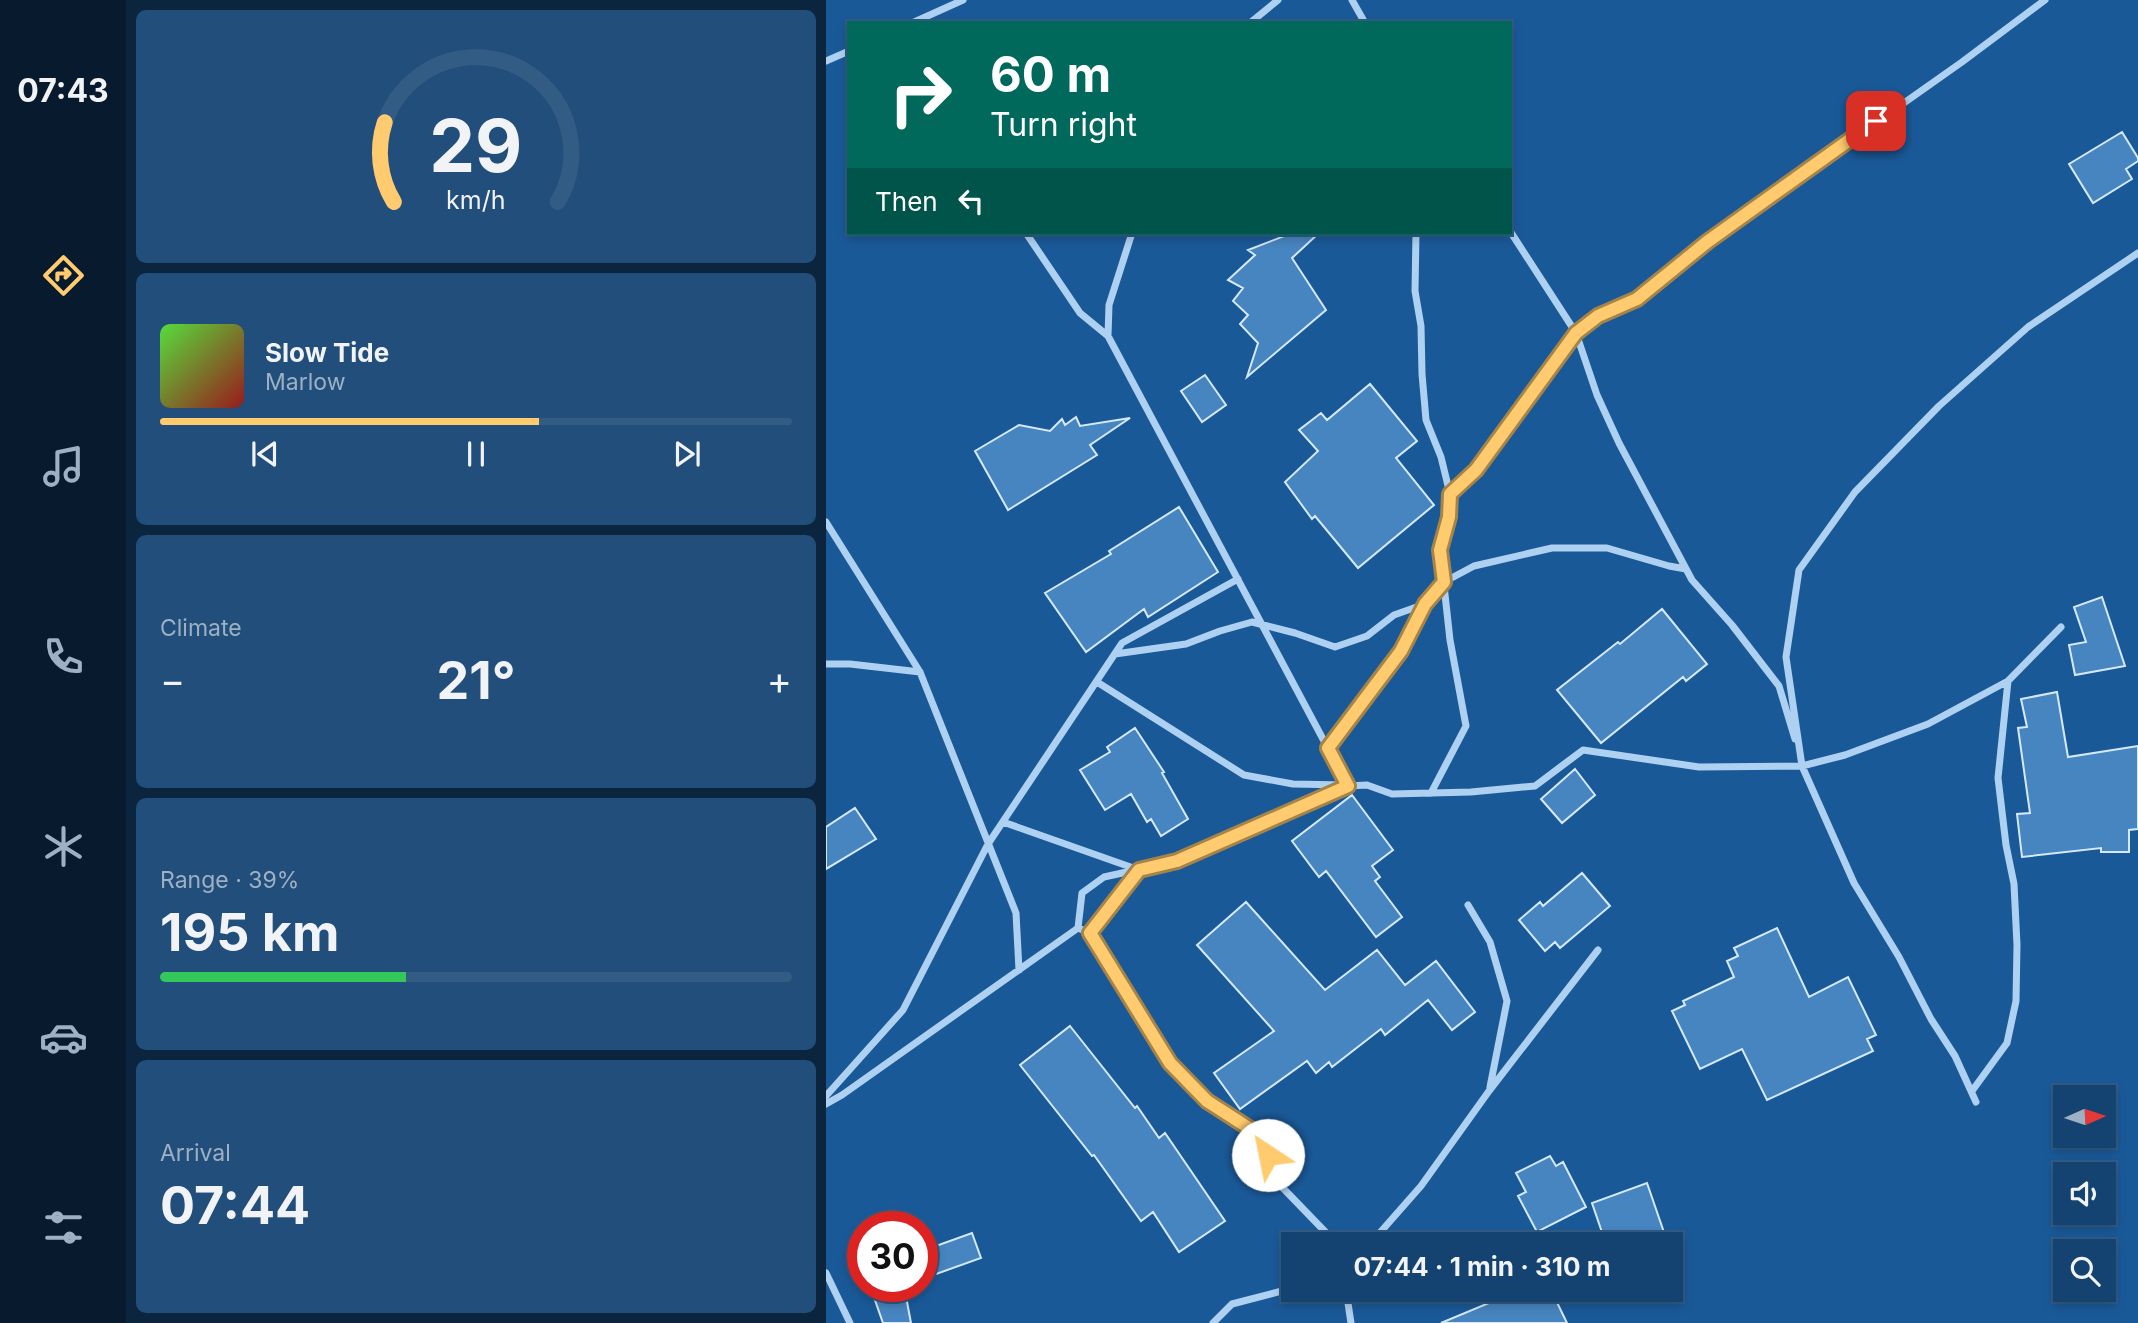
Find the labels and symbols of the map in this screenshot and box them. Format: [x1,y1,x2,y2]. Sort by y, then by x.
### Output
pin [1846,91,1906,151]
north arrow [2053,1085,2116,1148]
position arrow [1231,1118,1305,1192]
speed limit sign: 30 [847,1211,938,1302]

